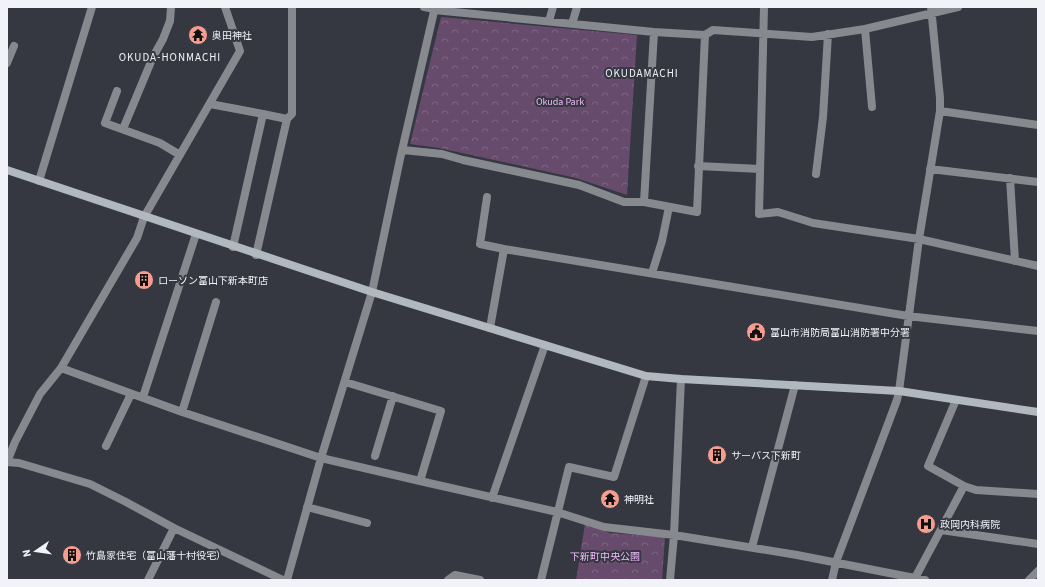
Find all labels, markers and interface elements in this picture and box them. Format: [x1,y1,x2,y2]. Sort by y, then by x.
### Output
temple icon: 奥田神社 [187,24,209,46]
place label: 奥田神社 [212,29,252,43]
district label: OKUDA-HONMACHI [119,50,221,65]
district label: OKUDAMACHI [605,66,679,81]
park label: Okuda Park [536,95,584,109]
building icon: ローソン富山下新本町店 [133,269,155,291]
place label: ローソン富山下新本町店 [158,274,268,288]
public building icon: 富山市消防局富山消防署中分署 [745,321,767,343]
place label: 富山市消防局富山消防署中分署 [770,326,910,340]
building icon: サーパス下新町 [706,444,728,466]
place label: サーパス下新町 [731,449,801,463]
temple icon: 神明社 [599,488,621,510]
place label: 神明社 [624,493,654,507]
hospital icon: 政岡内科病院 [915,513,937,535]
place label: 政岡内科病院 [940,518,1000,532]
north arrow [16,531,56,571]
building icon: 竹島家住宅（富山藩十村役宅） [61,544,83,566]
text: N [19,548,35,558]
place label: 竹島家住宅（富山藩十村役宅） [86,549,226,563]
park label: 下新町中央公園 [570,550,640,564]

